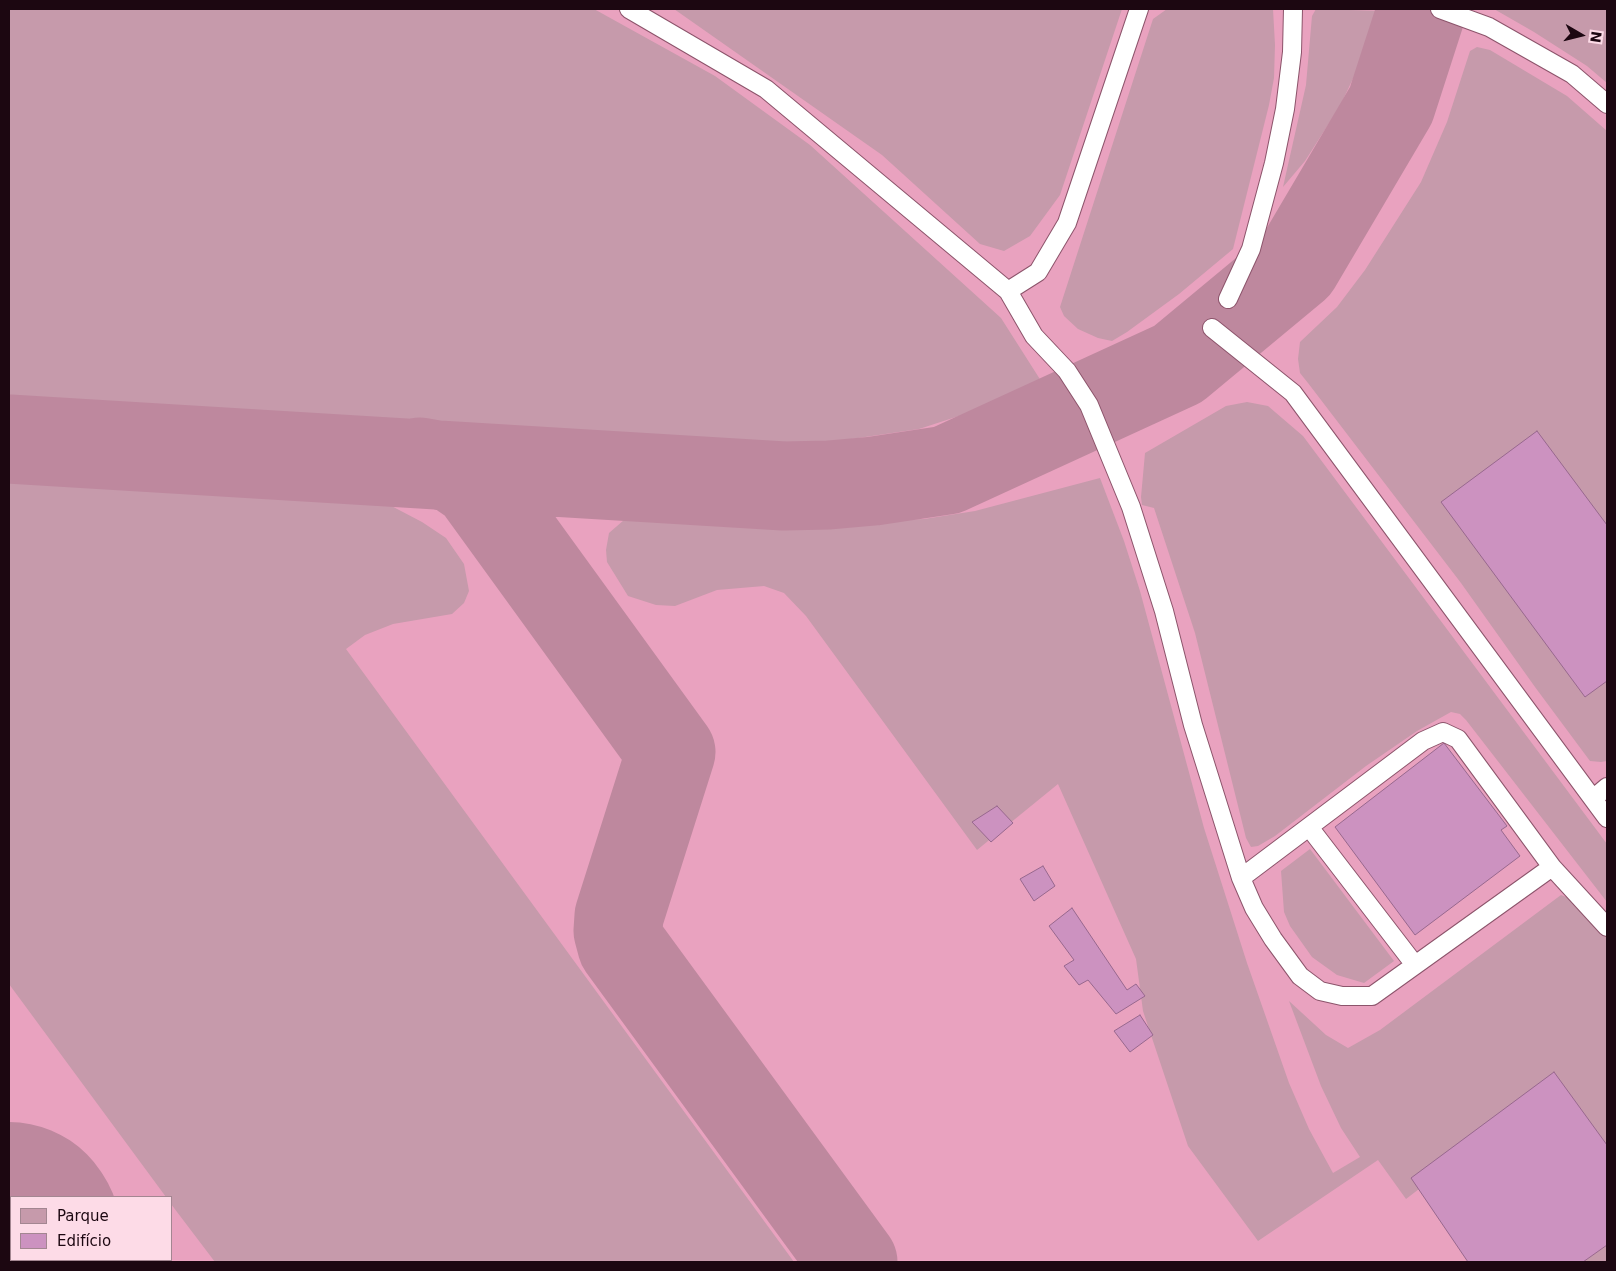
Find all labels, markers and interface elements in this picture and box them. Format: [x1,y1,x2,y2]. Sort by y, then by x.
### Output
north arrow [1556,10,1606,60]
text: N [1587,30,1605,44]
legend [10,1196,172,1261]
text: Parque [57,1207,109,1225]
text: Edifício [57,1232,111,1250]

